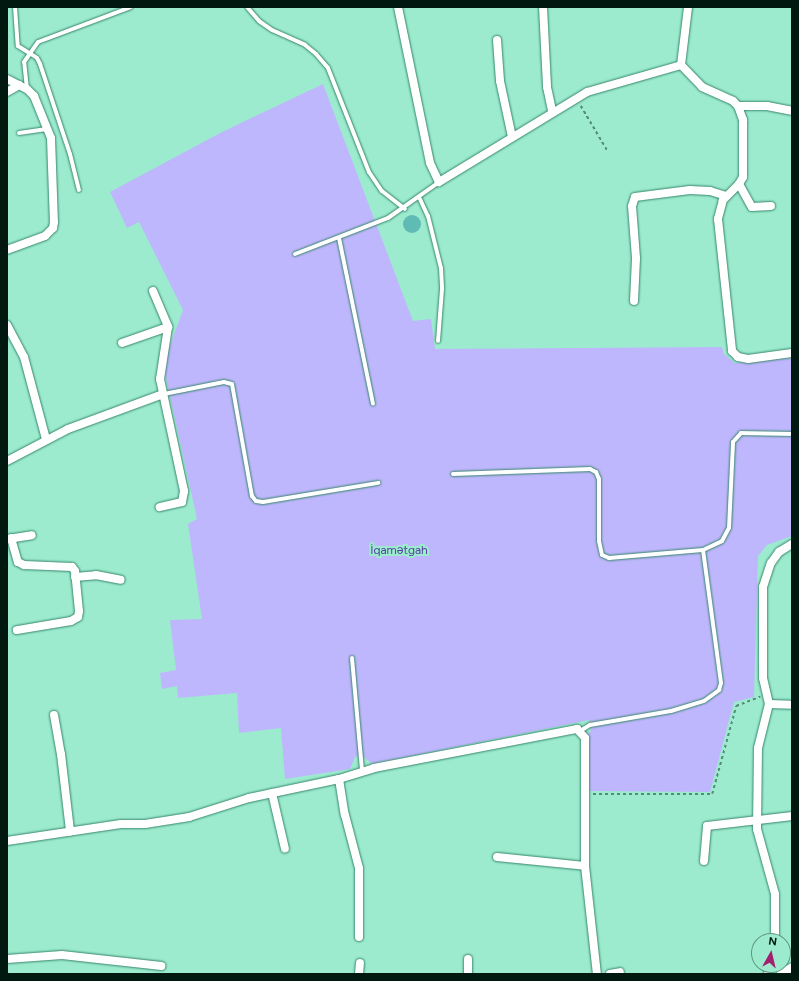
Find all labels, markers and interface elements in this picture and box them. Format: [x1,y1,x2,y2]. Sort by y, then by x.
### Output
park label: İqamətgah [370,544,428,558]
north arrow [751,933,791,973]
text: N [767,935,778,949]

